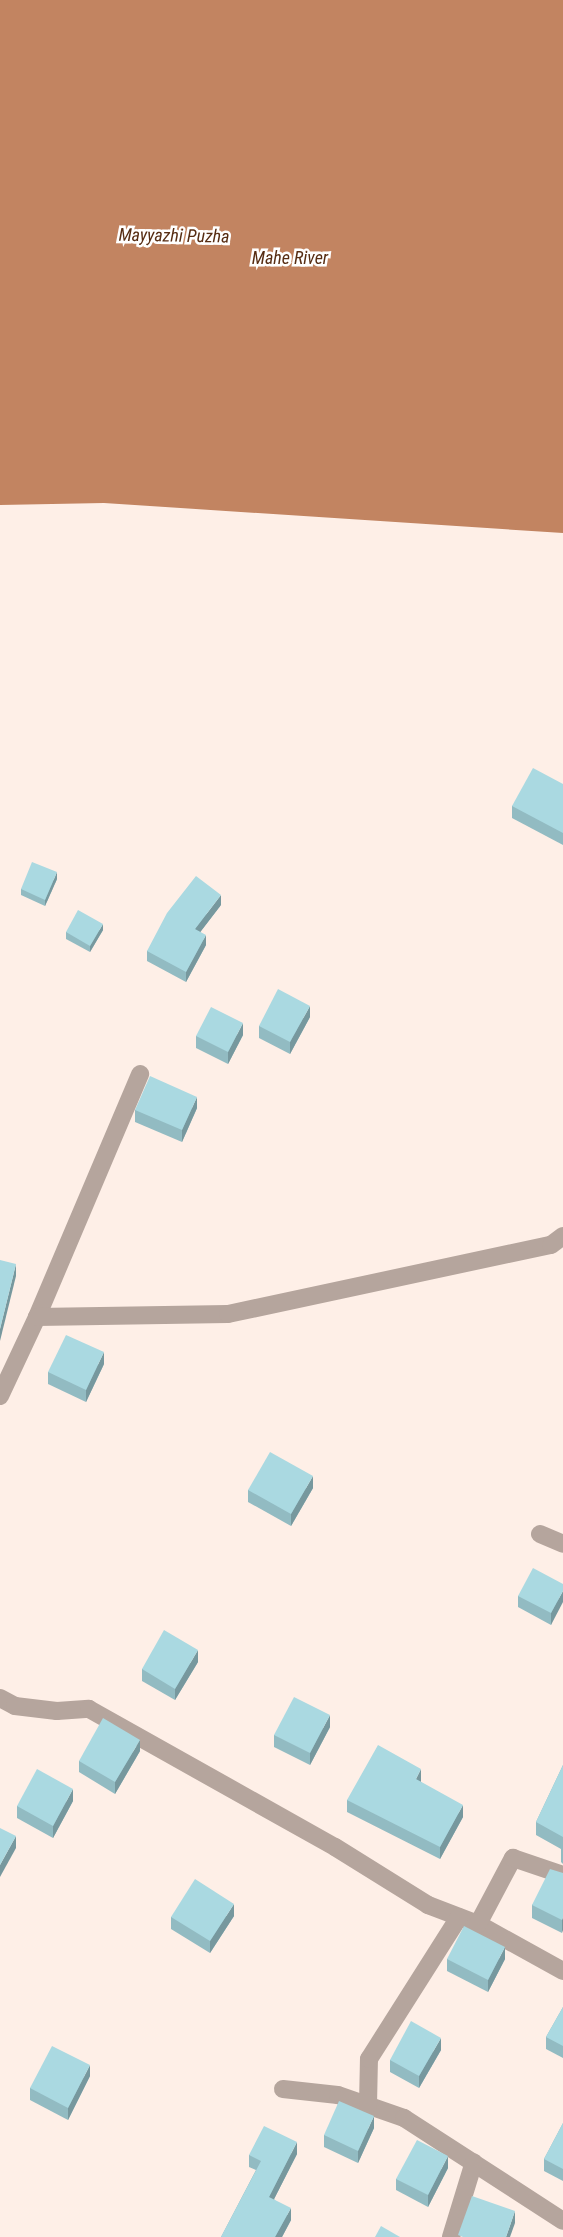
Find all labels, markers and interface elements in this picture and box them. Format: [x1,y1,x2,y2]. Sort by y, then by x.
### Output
water label: Mayyazhi Puzha [118,224,230,248]
water label: Mahe River [252,247,328,269]

